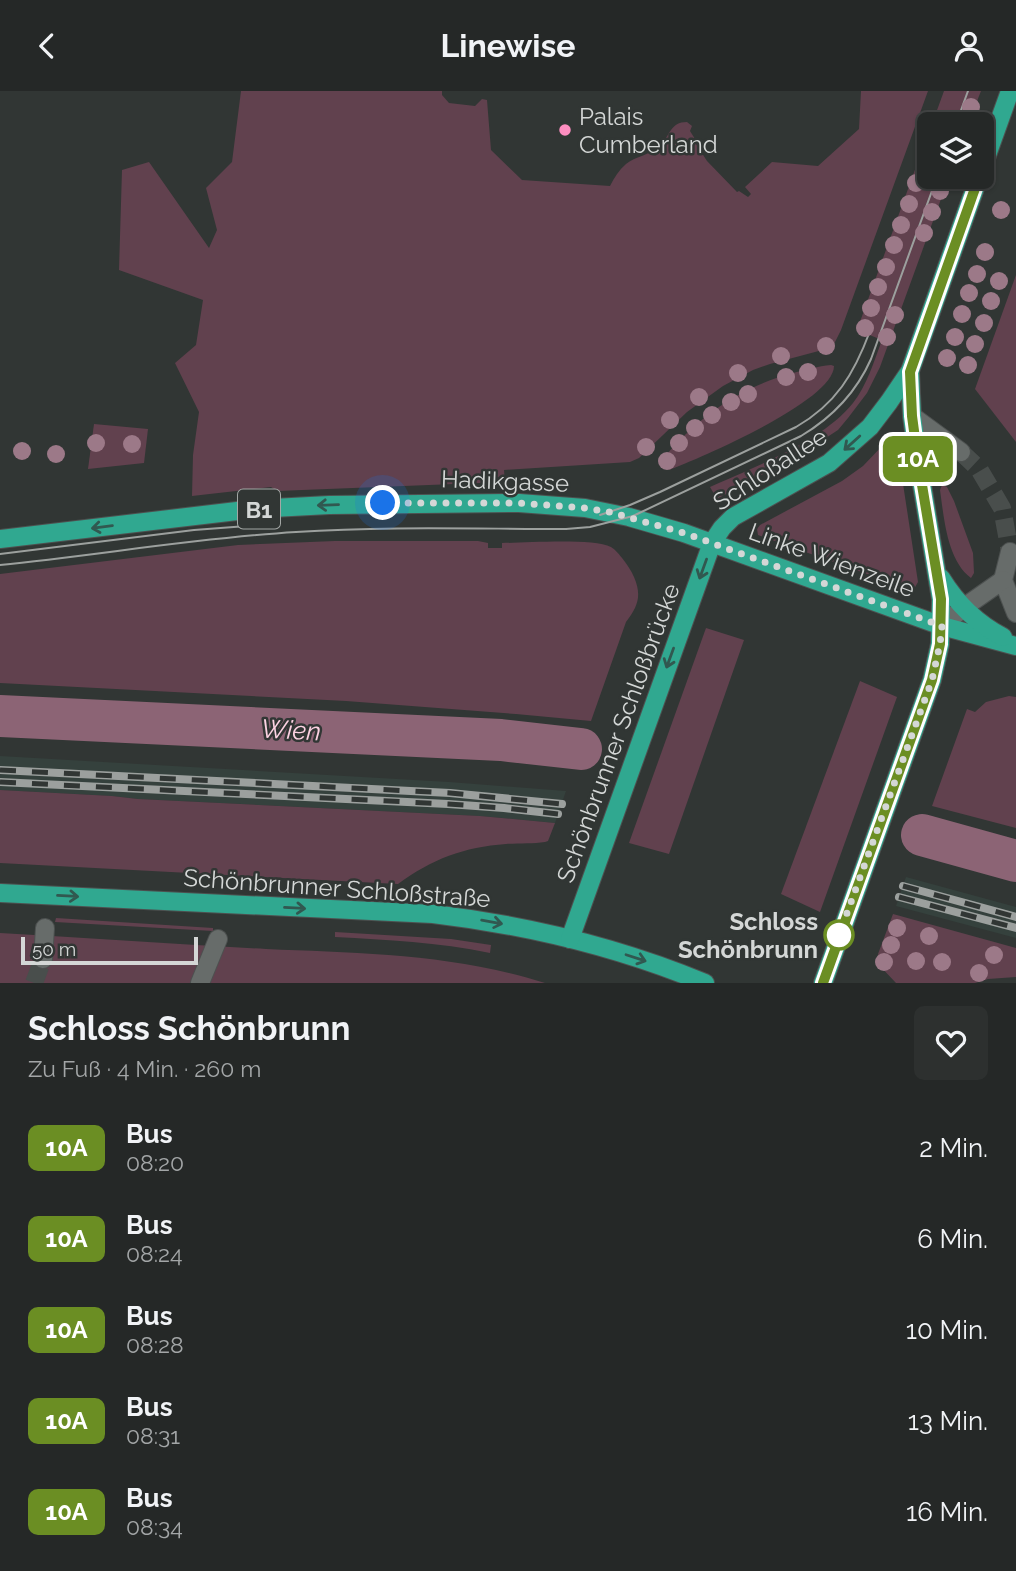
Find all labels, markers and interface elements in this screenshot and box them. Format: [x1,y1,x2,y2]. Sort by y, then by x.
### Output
icon: back [28,27,66,65]
text: Linewise [441,27,575,64]
icon: person [950,27,988,65]
place label: Palais Cumberland [579,102,718,159]
map controls [917,112,994,189]
button: layers [917,112,994,189]
marker: Palais Cumberland [557,122,573,138]
street label: Schloßallee [708,421,832,517]
one-way arrow [844,435,861,452]
line badge: 10A [878,436,958,482]
text: 10A [897,444,939,473]
street label: Hadikgasse [440,464,570,498]
your location [365,485,400,520]
road number: B1 [238,489,280,529]
one-way arrow [317,498,340,511]
street label: Linke Wienzeile [745,517,919,603]
one-way arrow [91,521,113,534]
one-way arrow [696,557,708,579]
street label: Schönbrunner Schloßbrücke [550,579,686,887]
one-way arrow [663,647,676,669]
water label: Wien [260,713,322,747]
street label: Schönbrunner Schloßstraße [183,863,491,913]
one-way arrow [56,890,79,903]
one-way arrow [284,901,307,914]
place label: Schloss Schönbrunn [678,907,818,964]
one-way arrow [480,916,503,929]
marker: Schloss Schönbrunn [824,920,854,950]
scale bar [21,934,198,966]
text: 50 m [32,938,76,960]
one-way arrow [624,953,646,965]
button: heart [914,1006,988,1080]
text: Schloss Schönbrunn [28,1009,350,1048]
text: Zu Fuß · 4 Min. · 260 m [28,1055,261,1082]
text: Bus [126,1119,173,1149]
text: 10A [45,1133,88,1162]
text: 2 Min. [919,1133,988,1163]
text: 08:20 [126,1149,184,1176]
text: Bus [126,1210,173,1240]
text: 10A [45,1224,88,1253]
text: 6 Min. [917,1224,988,1254]
text: 08:24 [126,1240,183,1267]
text: Bus [126,1301,173,1331]
text: 10A [45,1315,88,1344]
text: 10 Min. [906,1315,988,1345]
text: 08:28 [126,1331,184,1358]
text: Bus [126,1392,173,1422]
text: 10A [45,1406,88,1435]
text: 13 Min. [908,1406,988,1436]
text: 08:31 [126,1422,180,1449]
text: Bus [126,1483,173,1513]
text: 10A [45,1497,88,1526]
text: 16 Min. [906,1497,988,1527]
text: 08:34 [126,1513,183,1540]

